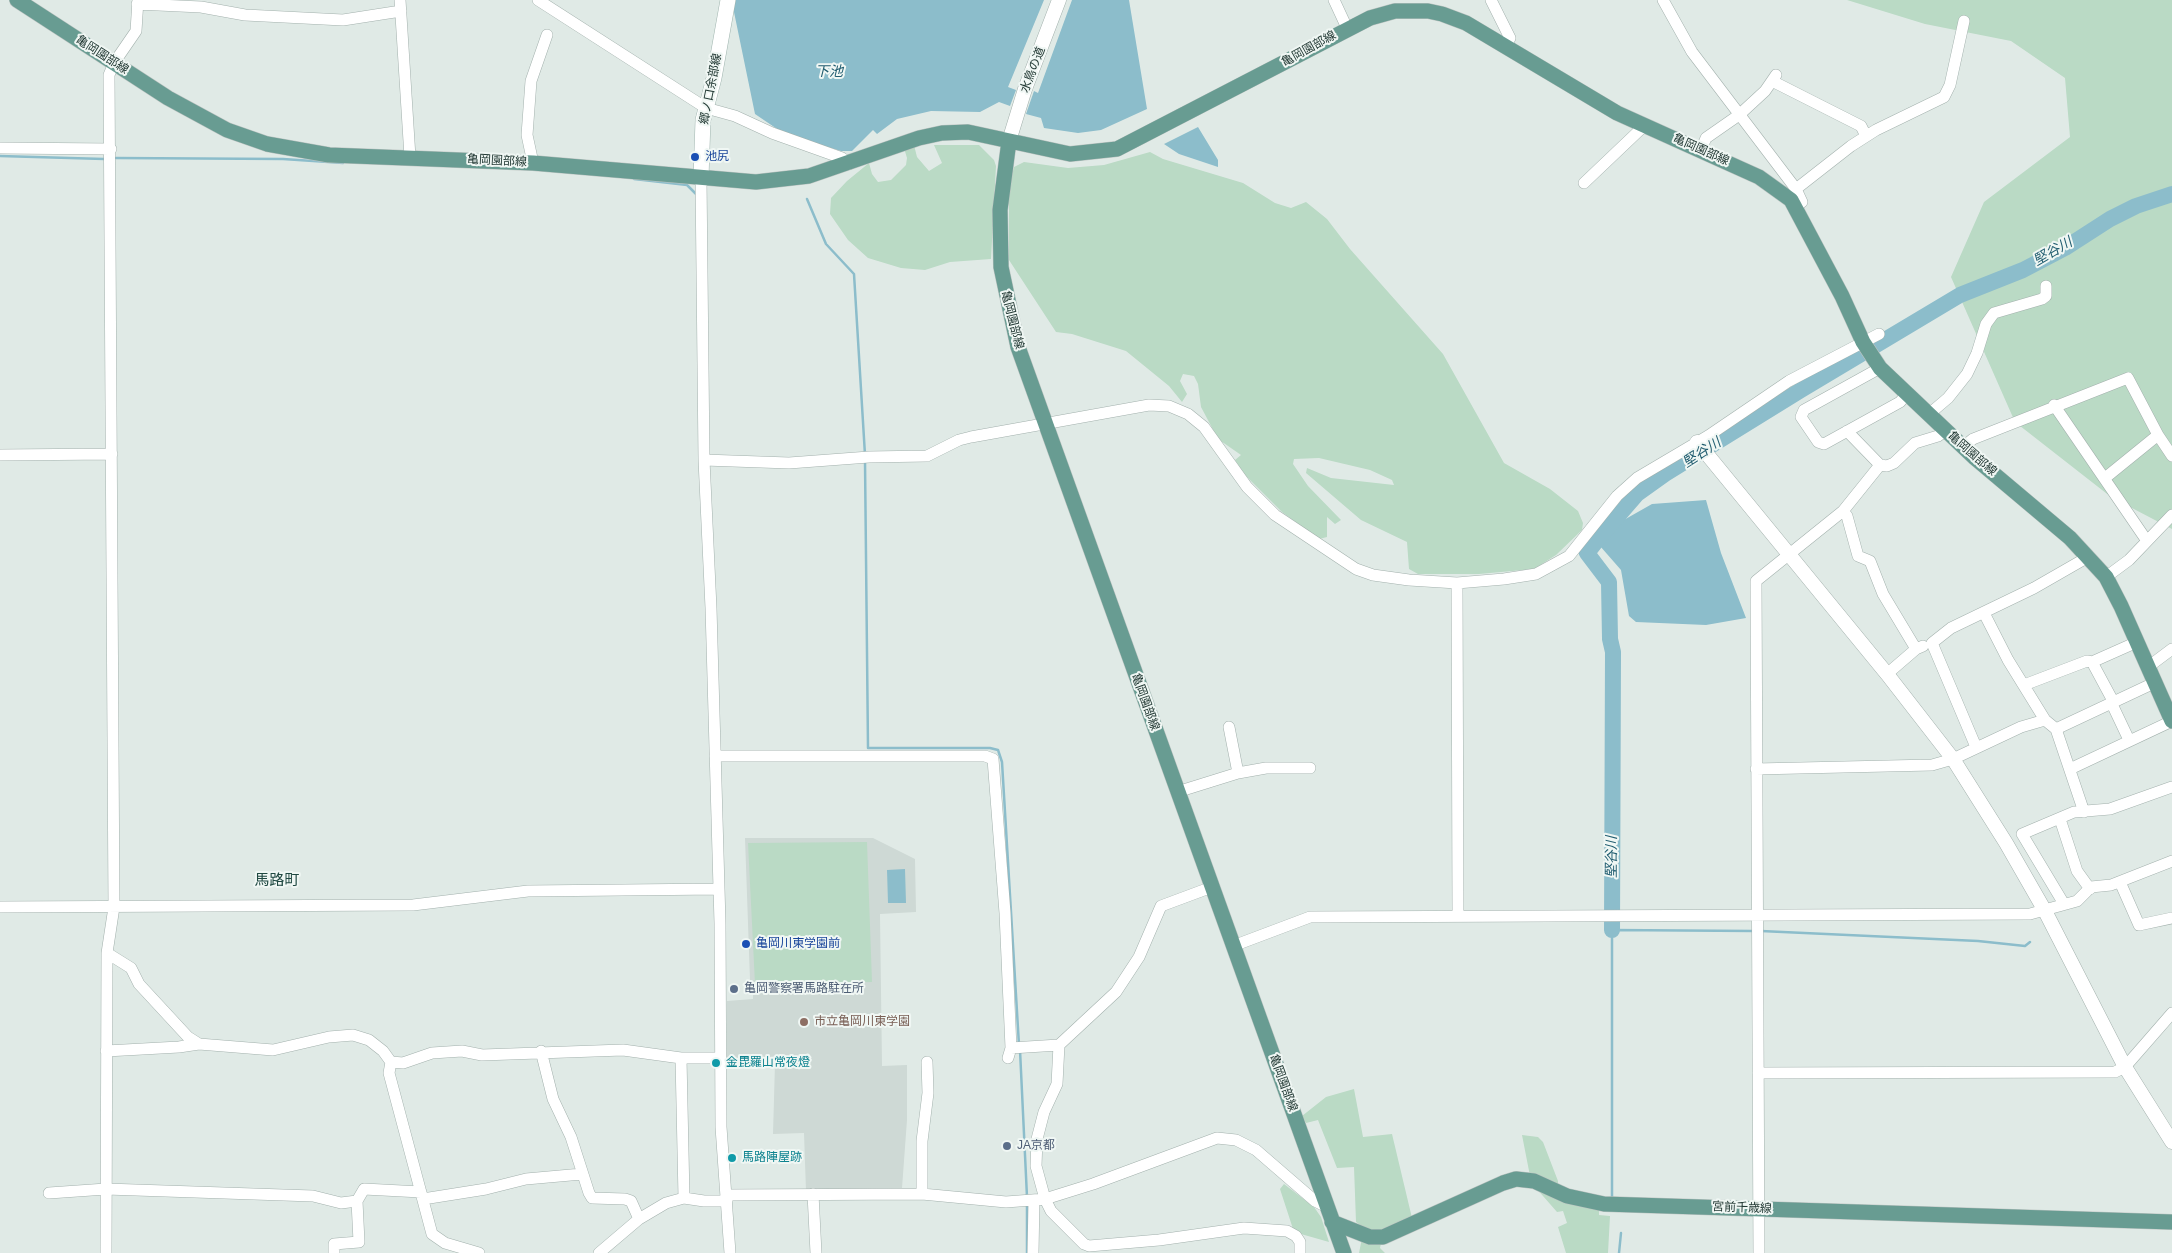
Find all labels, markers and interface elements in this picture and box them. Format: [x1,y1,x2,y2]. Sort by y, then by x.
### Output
street label: 亀岡園部線 [1279,28,1339,70]
street label: 亀岡園部線 [73,33,131,77]
street label: 水鳥の道 [1018,45,1048,95]
street label: 郷ノ口余部線 [697,52,725,126]
water label: 下池 [815,64,843,80]
street label: 亀岡園部線 [1671,131,1731,169]
place label: 池尻 [705,150,729,164]
marker: 池尻 [689,151,701,163]
street label: 亀岡園部線 [467,152,527,170]
water label: 堅谷川 [2031,234,2075,270]
street label: 亀岡園部線 [998,289,1026,351]
street label: 亀岡園部線 [1945,429,1999,479]
water label: 堅谷川 [1680,435,1724,471]
street label: 亀岡園部線 [1128,671,1162,733]
water label: 堅谷川 [1604,836,1620,878]
district label: 馬路町 [255,872,299,890]
place label: 亀岡川東学園前 [756,937,840,951]
marker: 亀岡川東学園前 [740,938,752,950]
place label: 亀岡警察署馬路駐在所 [744,982,864,996]
marker: 亀岡警察署馬路駐在所 [728,983,740,995]
place label: 市立亀岡川東学園 [814,1015,910,1029]
marker: 市立亀岡川東学園 [798,1016,810,1028]
street label: 亀岡園部線 [1266,1052,1300,1114]
place label: 金毘羅山常夜燈 [726,1056,810,1070]
marker: 金毘羅山常夜燈 [710,1057,722,1069]
place label: JA京都 [1017,1139,1055,1153]
marker: JA京都 [1001,1140,1013,1152]
place label: 馬路陣屋跡 [742,1151,802,1165]
marker: 馬路陣屋跡 [726,1152,738,1164]
street label: 宮前千歳線 [1712,1200,1772,1216]

